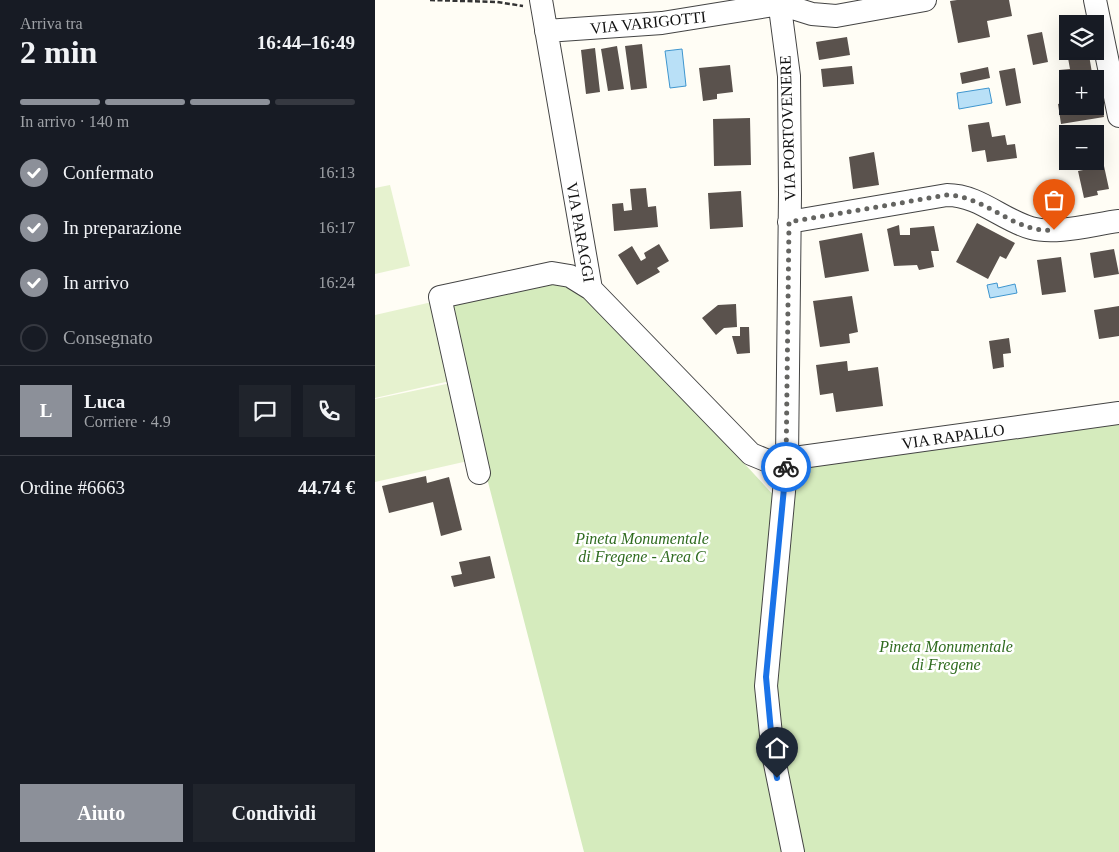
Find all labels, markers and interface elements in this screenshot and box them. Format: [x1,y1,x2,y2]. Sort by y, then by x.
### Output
street label: VIA VARIGOTTI [589,8,707,37]
text: Arriva tra [20,15,83,32]
map controls [1059,15,1104,170]
button: layers [1059,15,1104,60]
text: 16:44–16:49 [257,32,355,53]
text: 2 min [20,34,97,70]
street label: VIA PORTOVENERE [776,55,799,201]
button: + [1059,70,1104,115]
text: In arrivo · 140 m [20,113,129,130]
button: − [1059,125,1104,170]
icon: check [20,159,48,187]
text: Confermato [63,162,154,183]
text: 16:13 [319,164,355,181]
pin [1033,179,1075,230]
street label: VIA PARAGGI [563,181,598,283]
icon: bag [1040,186,1068,214]
icon: check [20,214,48,242]
text: In preparazione [63,217,182,238]
text: 16:17 [319,219,355,236]
icon: check [20,269,48,297]
text: In arrivo [63,272,129,293]
text: 16:24 [319,274,355,291]
text: Consegnato [63,327,153,348]
button: chat [239,385,291,437]
button: phone [303,385,355,437]
text: Luca [84,391,125,412]
text: L [40,400,52,421]
text: Corriere · 4.9 [84,413,171,430]
street label: VIA RAPALLO [900,421,1006,452]
courier [761,442,811,492]
icon: bike [772,453,800,481]
text: Ordine #6663 [20,477,125,498]
text: 44.74 € [298,477,355,498]
park label: Pineta Monumentale di Fregene - Area C [574,530,709,566]
park label: Pineta Monumentale di Fregene [878,638,1013,674]
pin [756,727,798,778]
icon: home [763,734,791,762]
button: Aiuto [20,784,183,842]
button: Condividi [193,784,355,842]

